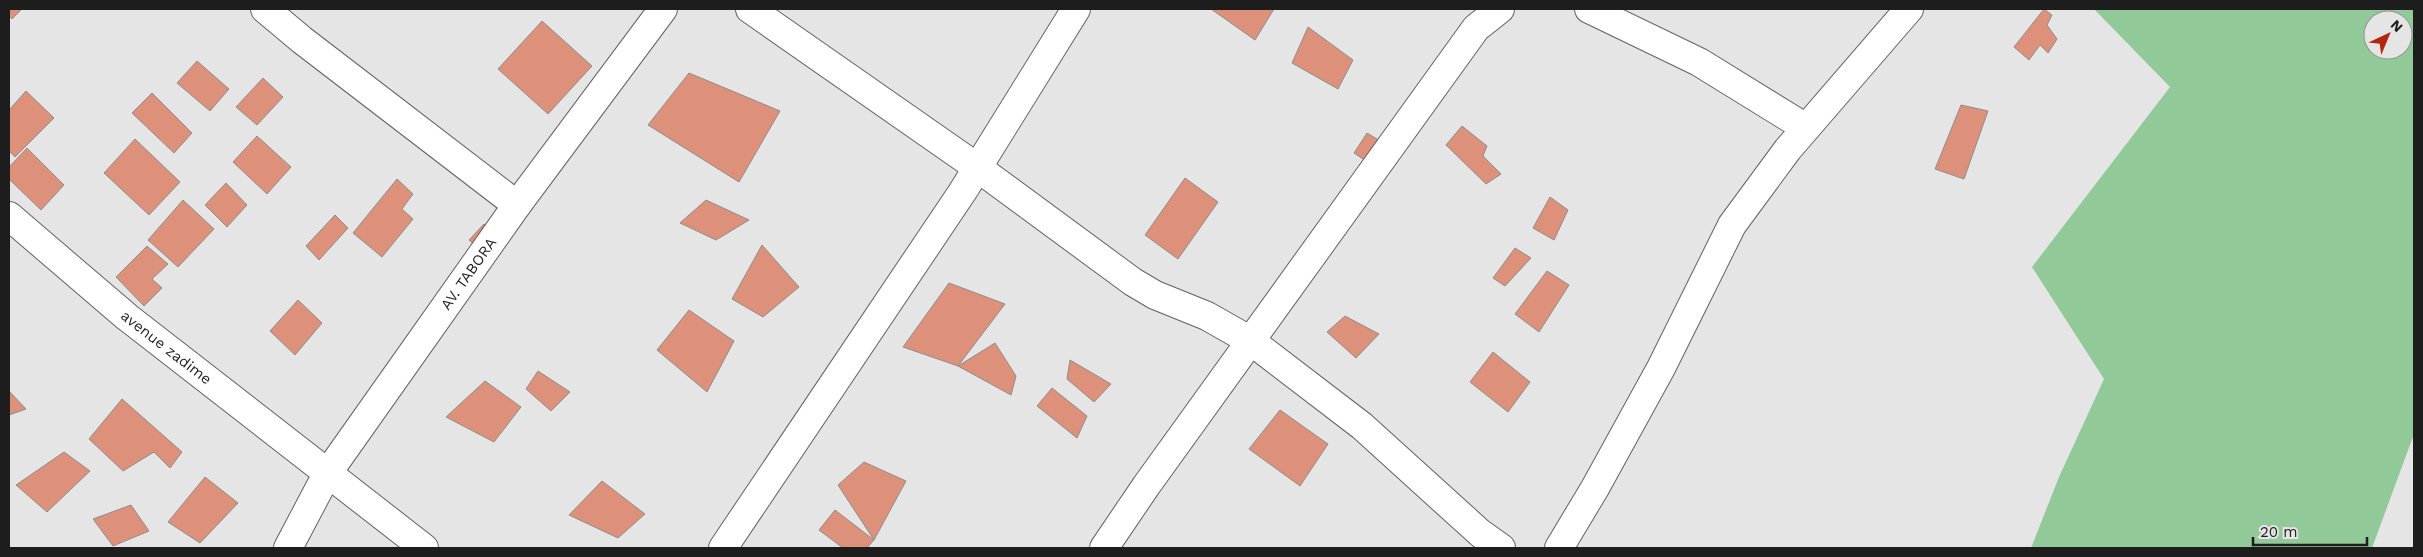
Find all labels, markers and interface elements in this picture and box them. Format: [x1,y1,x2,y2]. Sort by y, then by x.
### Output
north arrow [2363,10,2413,60]
text: N [2388,16,2406,35]
street label: AV. TABORA [437,234,500,313]
street label: avenue zadime [117,307,215,388]
scale bar [2253,514,2367,546]
text: 20 m [2260,523,2298,541]

